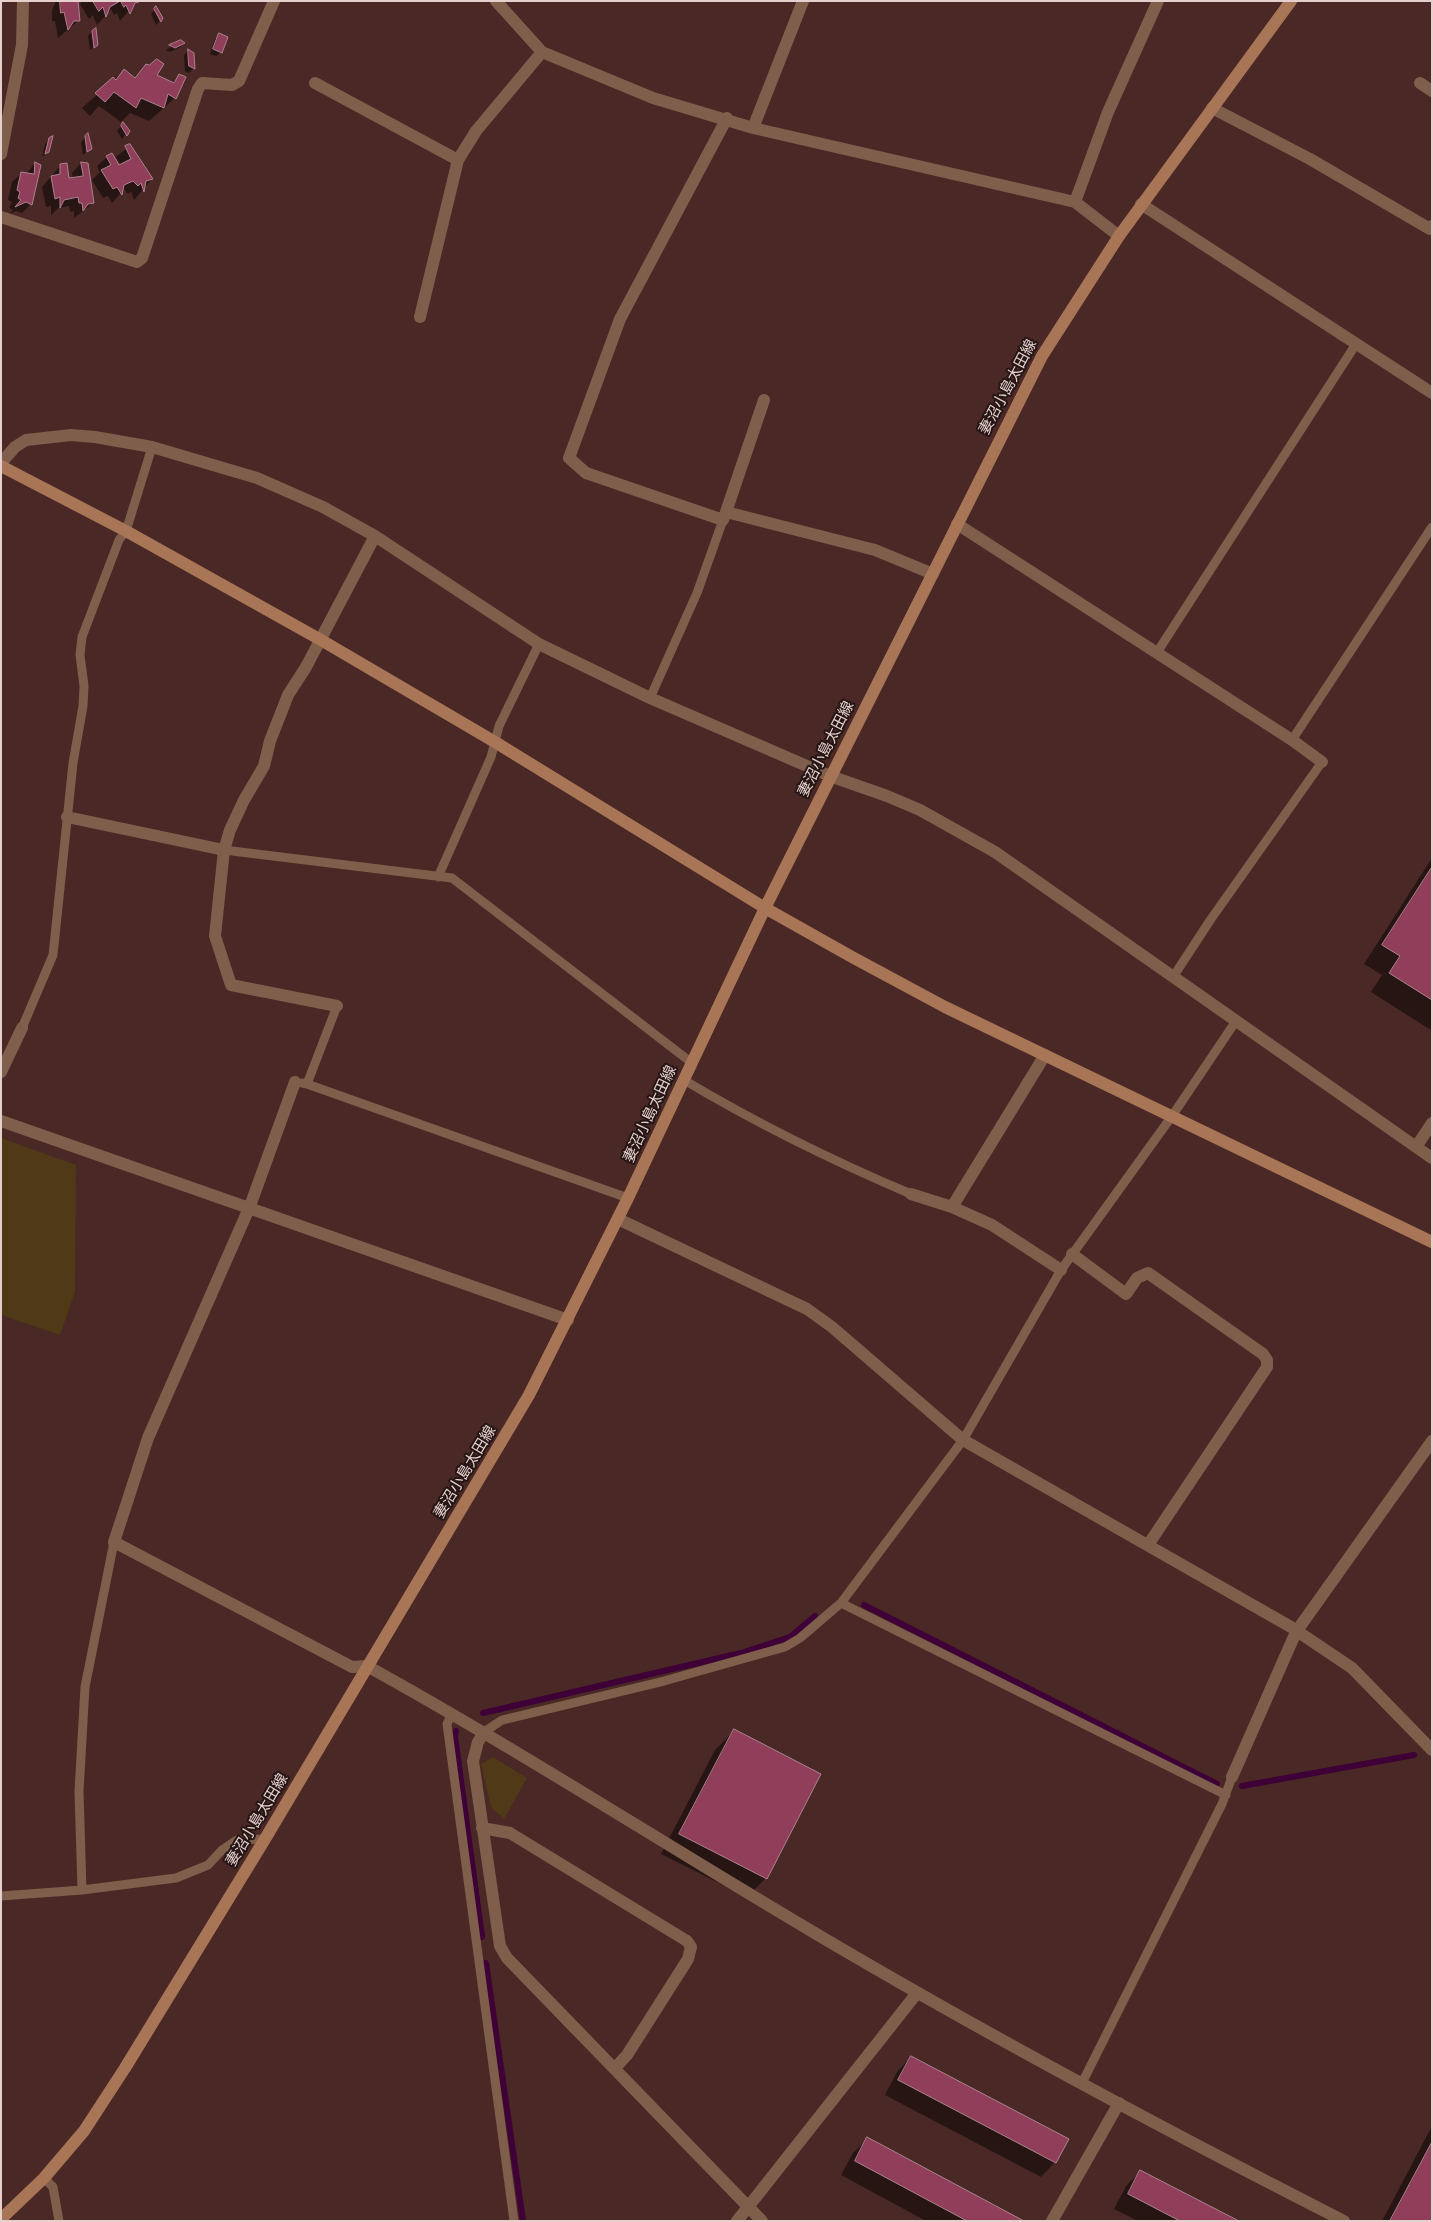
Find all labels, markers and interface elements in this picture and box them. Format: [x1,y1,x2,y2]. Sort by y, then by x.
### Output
street label: 妻沼小島太田線 [975,336,1041,438]
street label: 妻沼小島太田線 [794,698,858,800]
street label: 妻沼小島太田線 [620,1063,680,1165]
street label: 妻沼小島太田線 [430,1422,500,1522]
street label: 妻沼小島太田線 [222,1770,292,1870]

